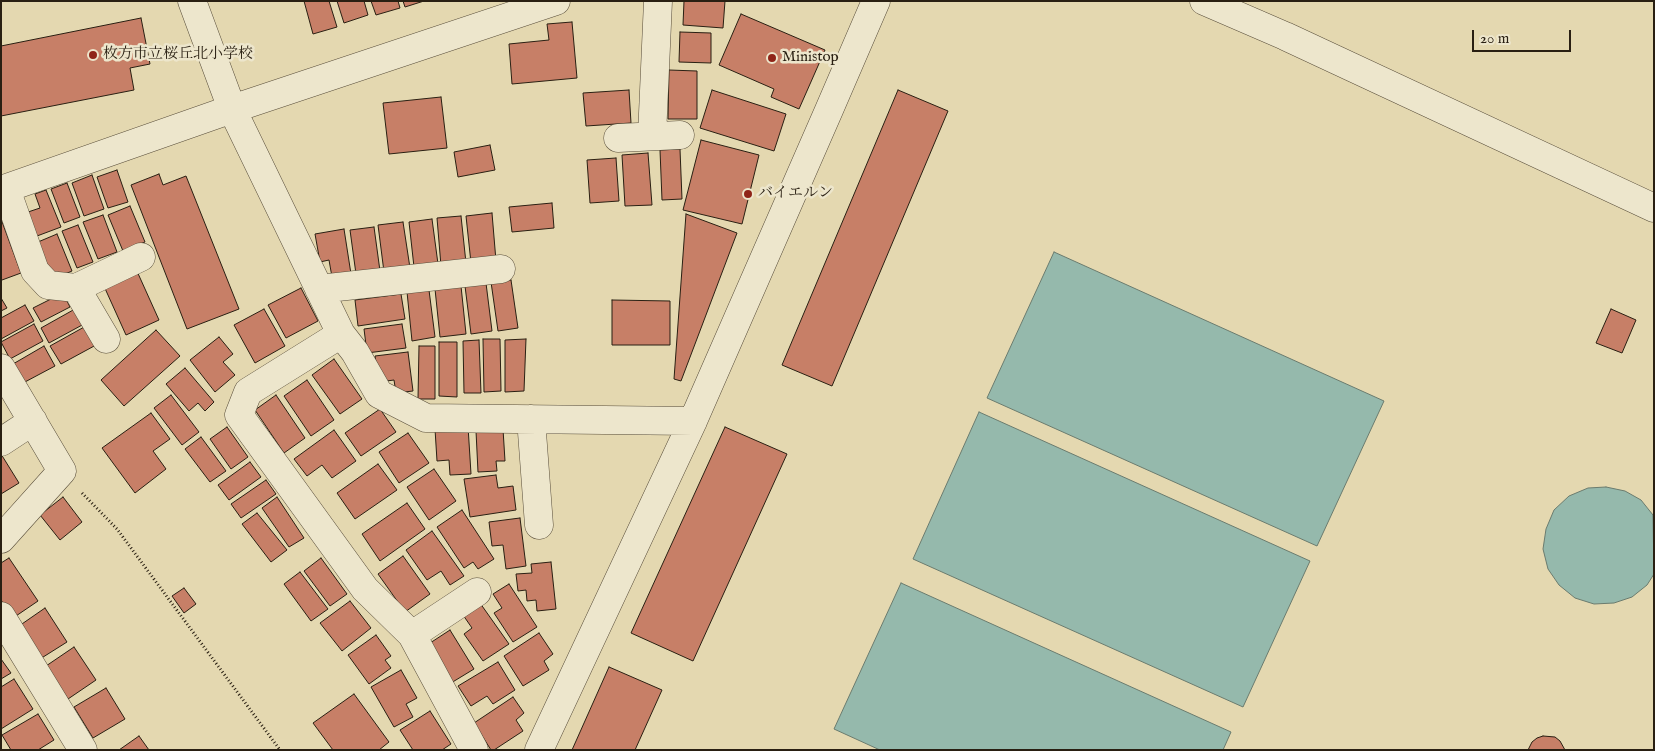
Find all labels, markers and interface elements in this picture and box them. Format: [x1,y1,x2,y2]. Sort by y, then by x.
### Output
scale bar [1475,20,1574,52]
text: 20 m [1480,29,1509,48]
place label: 枚方市立桜丘北小学校 [103,46,253,64]
marker: 枚方市立桜丘北小学校 [87,49,99,61]
place label: Ministop [782,49,839,67]
marker: Ministop [766,52,778,64]
place label: バイエルン [758,185,833,203]
marker: バイエルン [742,188,754,200]

